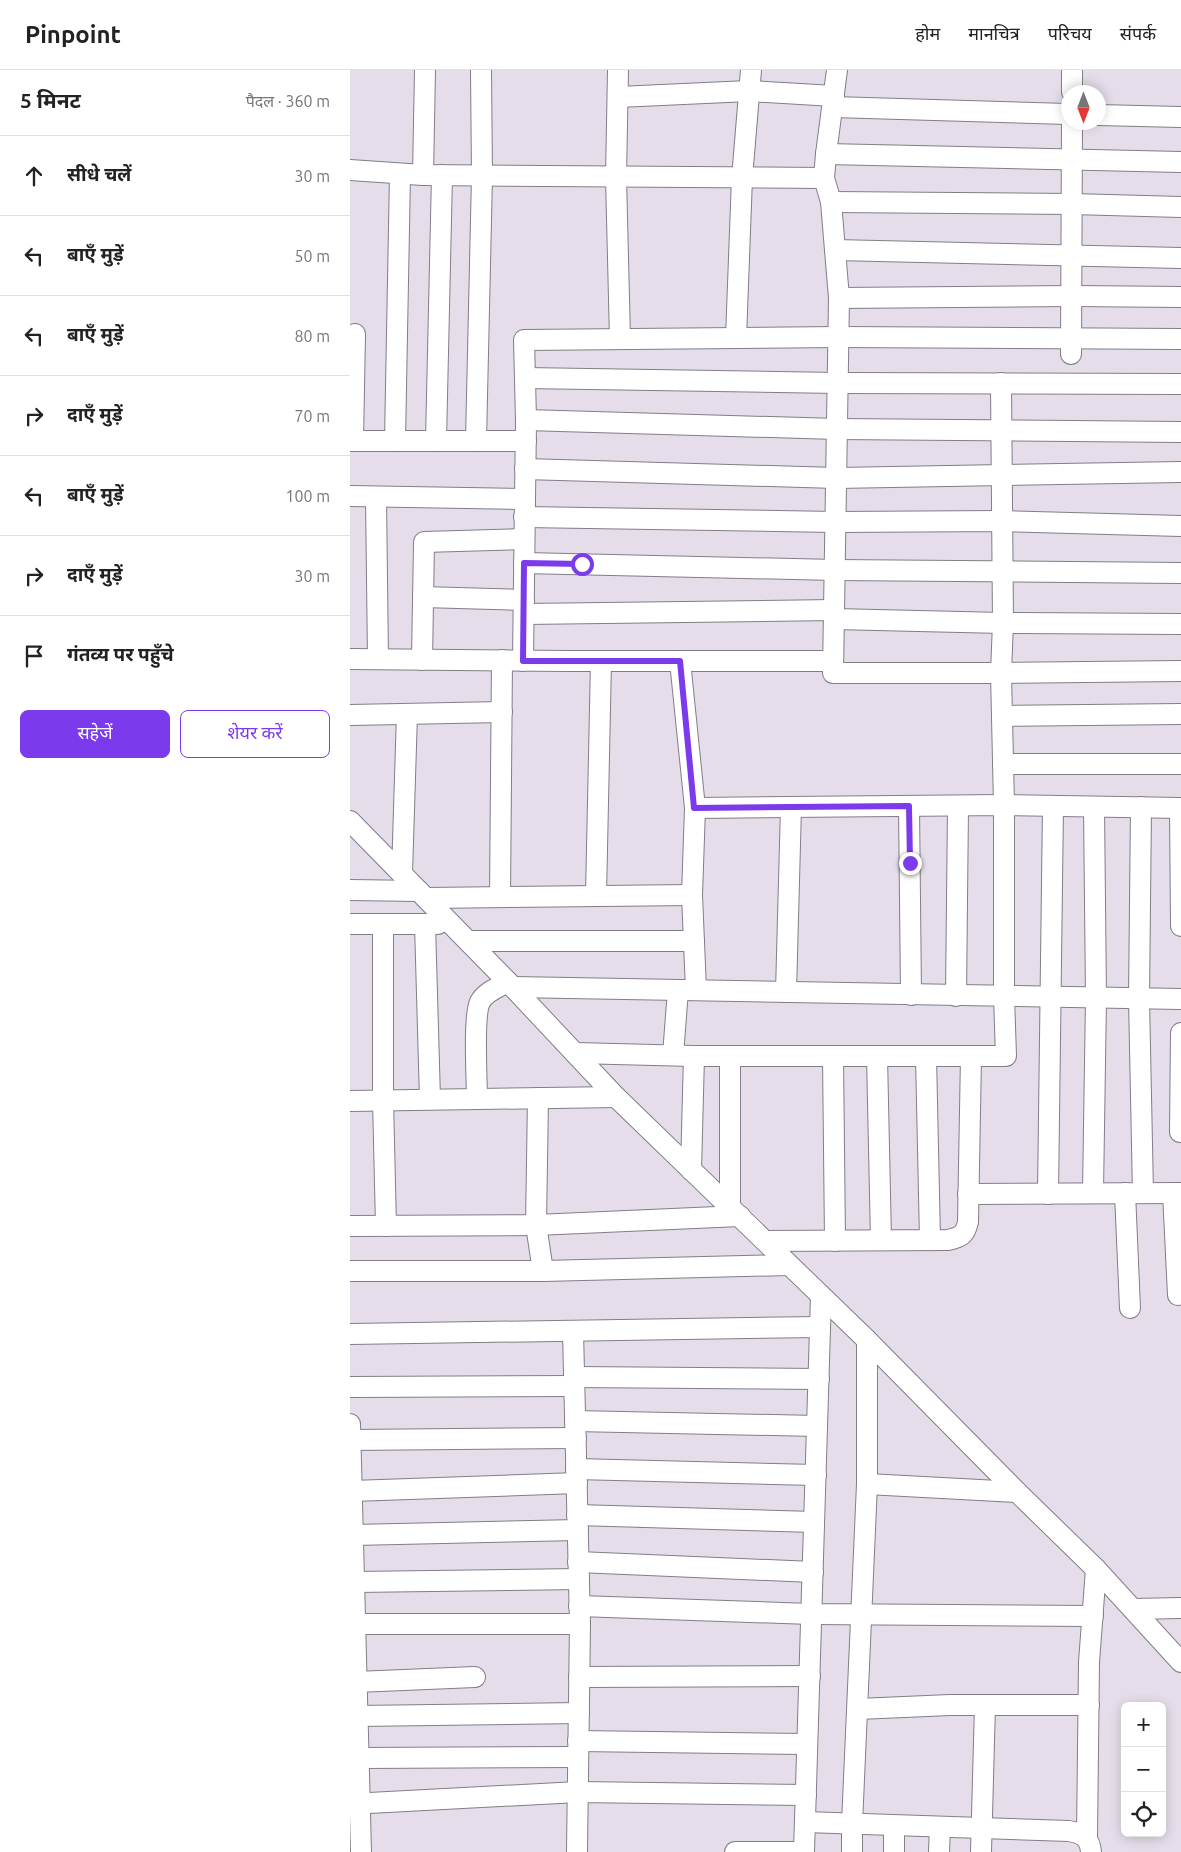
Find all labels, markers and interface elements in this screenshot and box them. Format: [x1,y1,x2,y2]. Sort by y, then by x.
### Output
text: Pinpoint [25,21,121,48]
text: होम [915,23,940,43]
text: मानचित्र [968,23,1020,43]
text: परिचय [1048,23,1092,43]
text: संपर्क [1120,23,1156,43]
north arrow [1061,85,1106,130]
text: 5 मिनट [20,88,81,112]
text: पैदल · 360 m [246,92,330,110]
icon: ahead [20,162,48,190]
text: सीधे चलें [67,163,131,185]
text: 30 m [294,167,330,185]
icon: left [20,242,48,270]
text: बाएँ मुड़ें [67,243,124,265]
text: 50 m [294,247,330,265]
icon: left [20,322,48,350]
text: बाएँ मुड़ें [67,323,124,345]
text: 80 m [294,327,330,345]
icon: right [20,402,48,430]
text: दाएँ मुड़ें [67,403,123,425]
text: 70 m [294,407,330,425]
icon: left [20,482,48,510]
text: बाएँ मुड़ें [67,483,124,505]
text: 100 m [285,487,330,505]
route start [571,553,594,576]
icon: right [20,562,48,590]
text: दाएँ मुड़ें [67,563,123,585]
text: 30 m [294,567,330,585]
icon: arrive [20,642,48,670]
text: गंतव्य पर पहुँचे [67,643,174,665]
button: सहेजें [20,710,170,758]
button: शेयर करें [180,710,330,758]
route end [899,852,922,875]
map controls [1121,1702,1166,1837]
button: + [1121,1702,1166,1747]
button: − [1121,1747,1166,1792]
button: locate [1121,1792,1166,1837]

